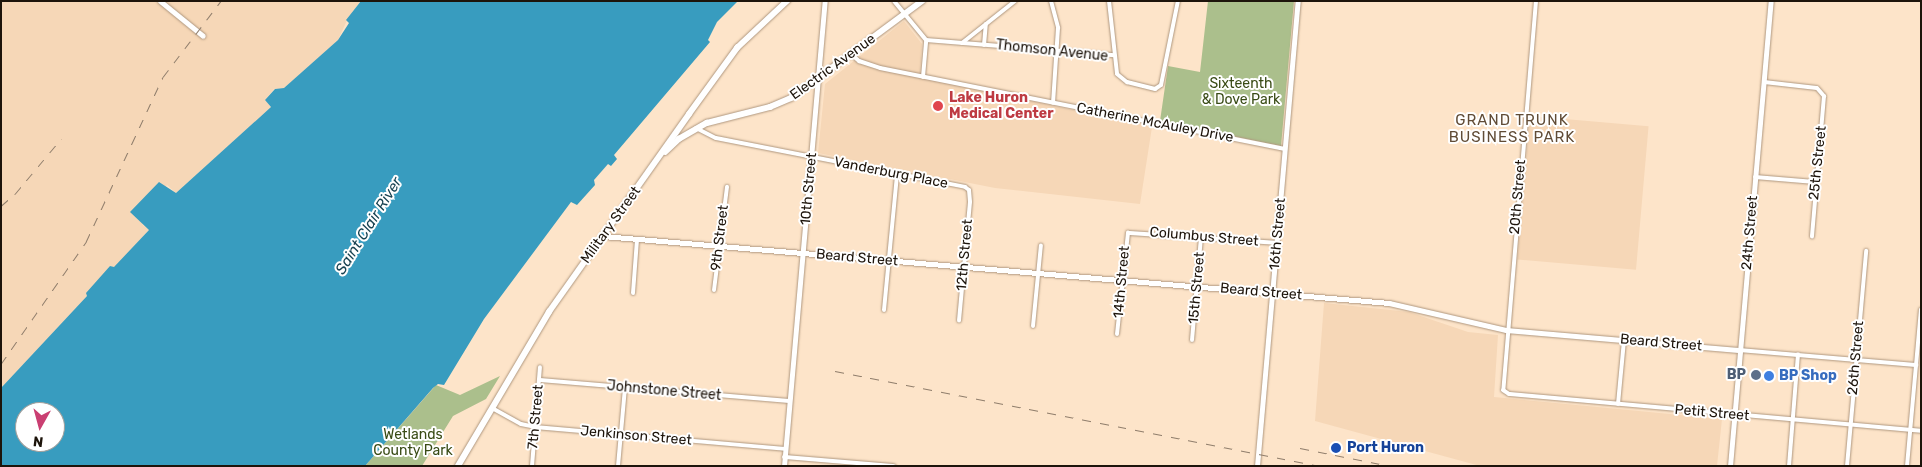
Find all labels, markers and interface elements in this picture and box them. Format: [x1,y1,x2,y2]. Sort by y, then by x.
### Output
street label: Electric Avenue [787,30,879,104]
street label: Thomson Avenue [995,37,1109,65]
park label: Sixteenth & Dove Park [1202,76,1280,108]
place label: Lake Huron Medical Center [949,90,1054,122]
marker: Lake Huron Medical Center [931,99,945,113]
street label: Catherine McAuley Drive [1075,100,1235,146]
district label: GRAND TRUNK BUSINESS PARK [1447,111,1577,146]
street label: 25th Street [1806,125,1830,201]
street label: 10th Street [797,152,821,226]
street label: Vanderburg Place [833,154,949,192]
street label: 20th Street [1506,159,1530,235]
water label: Saint Clair River [332,174,406,278]
street label: Military Street [577,183,645,267]
street label: 24th Street [1738,195,1762,271]
street label: 16th Street [1266,197,1290,271]
street label: 9th Street [708,204,732,272]
street label: 12th Street [953,218,977,292]
street label: Columbus Street [1149,224,1259,250]
street label: 14th Street [1110,245,1134,319]
street label: Beard Street [815,246,899,270]
street label: 15th Street [1185,251,1209,325]
street label: Beard Street [1219,280,1303,304]
street label: 26th Street [1844,320,1868,396]
street label: Beard Street [1619,331,1703,355]
place label: BP [1727,367,1746,383]
place label: BP Shop [1779,368,1837,384]
marker: BP [1750,369,1762,381]
marker: BP Shop [1763,370,1775,382]
street label: Johnstone Street [606,378,722,404]
street label: 7th Street [525,384,547,450]
street label: Petit Street [1674,401,1750,425]
north arrow [15,402,65,452]
street label: Jenkinson Street [580,423,692,449]
park label: Wetlands County Park [373,427,453,460]
text: N [32,432,44,450]
place label: Port Huron [1347,440,1424,456]
marker: Port Huron [1329,441,1343,455]

